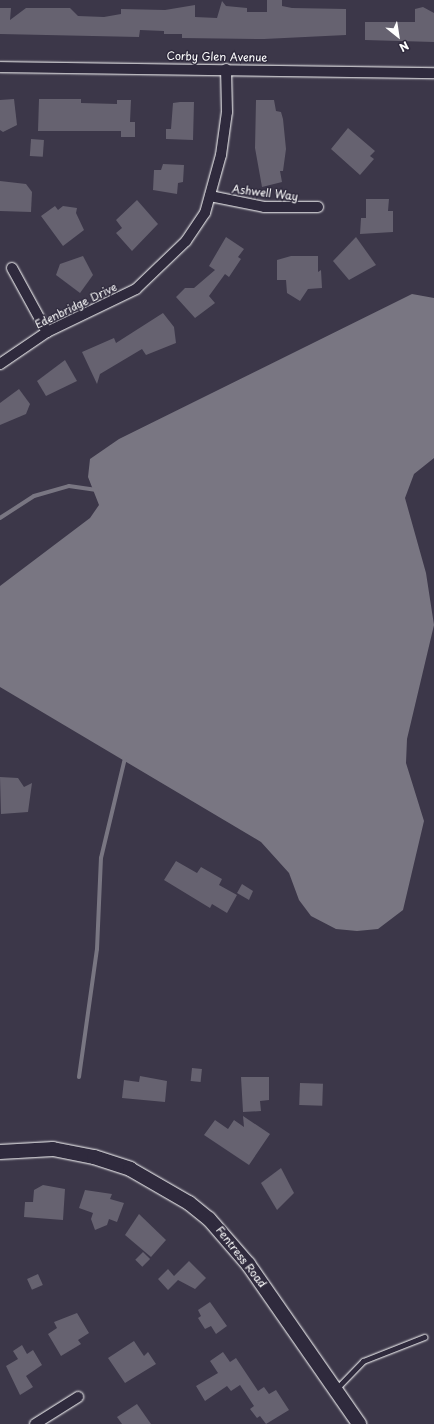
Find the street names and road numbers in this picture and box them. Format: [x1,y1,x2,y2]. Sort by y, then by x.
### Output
street label: Corby Glen Avenue [166,50,268,64]
street label: Ashwell Way [231,182,299,204]
street label: Edenbridge Drive [33,280,119,332]
street label: Fentress Road [213,1224,269,1290]

